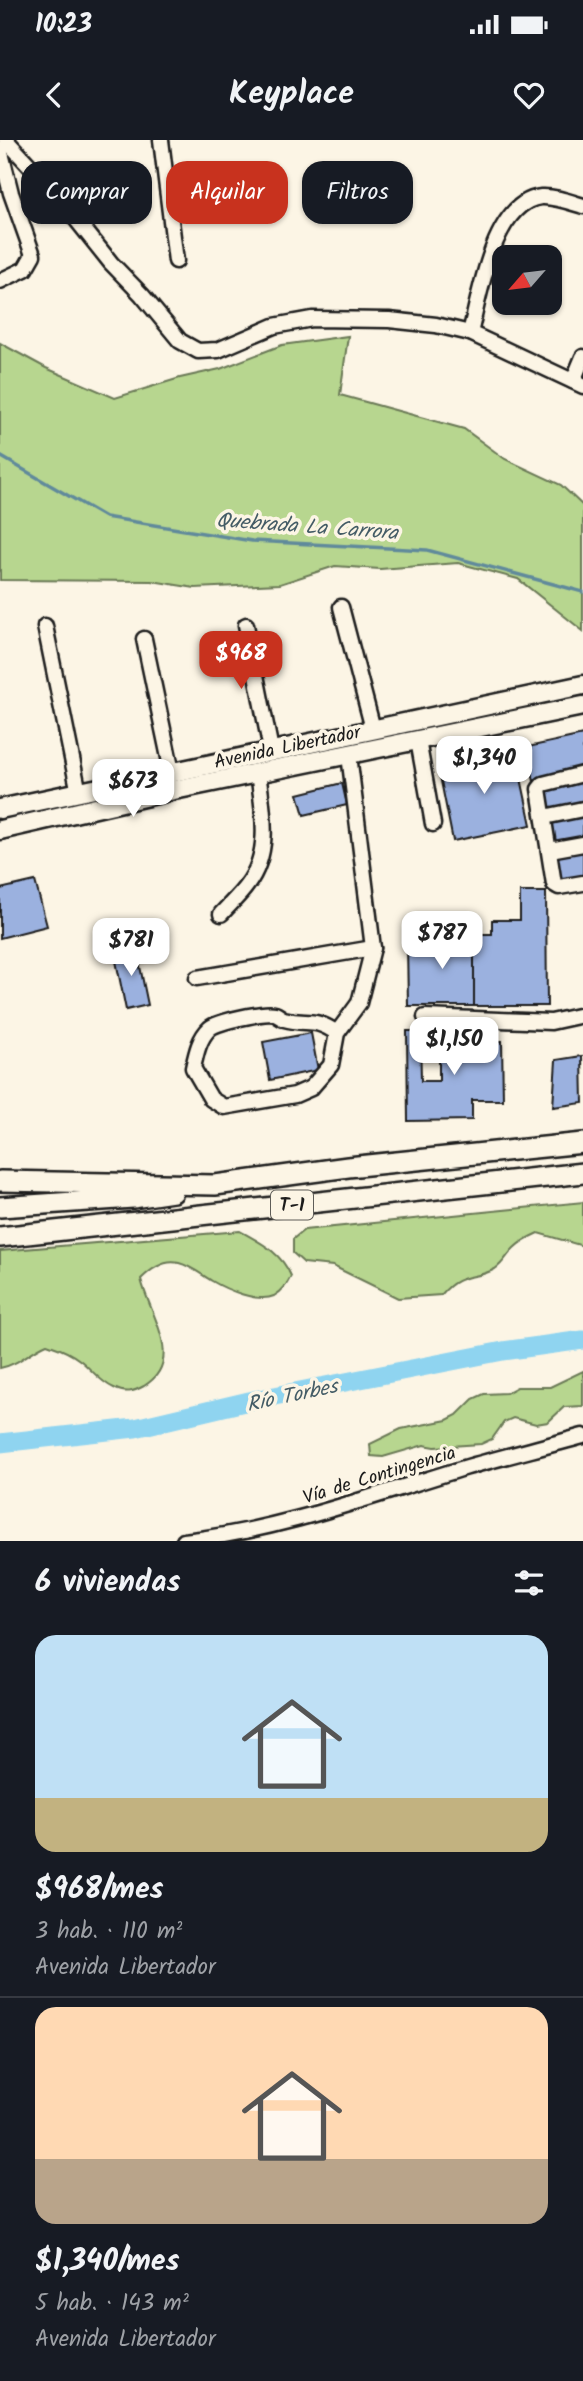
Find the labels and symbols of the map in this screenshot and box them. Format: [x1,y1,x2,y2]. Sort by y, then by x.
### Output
north arrow [492,245,562,315]
water label: Quebrada La Carrora [215,505,400,550]
pin: $968 [200,631,282,691]
street label: Avenida Libertador [211,717,365,778]
pin: $1,340 [427,736,541,796]
pin: $673 [92,760,174,819]
pin: $787 [401,912,483,971]
pin: $781 [90,918,172,978]
pin: $1,150 [397,1018,511,1077]
road number: T-1 [271,1190,313,1220]
water label: Río Torbes [244,1370,343,1422]
street label: Vía de Contingencia [299,1438,460,1513]

